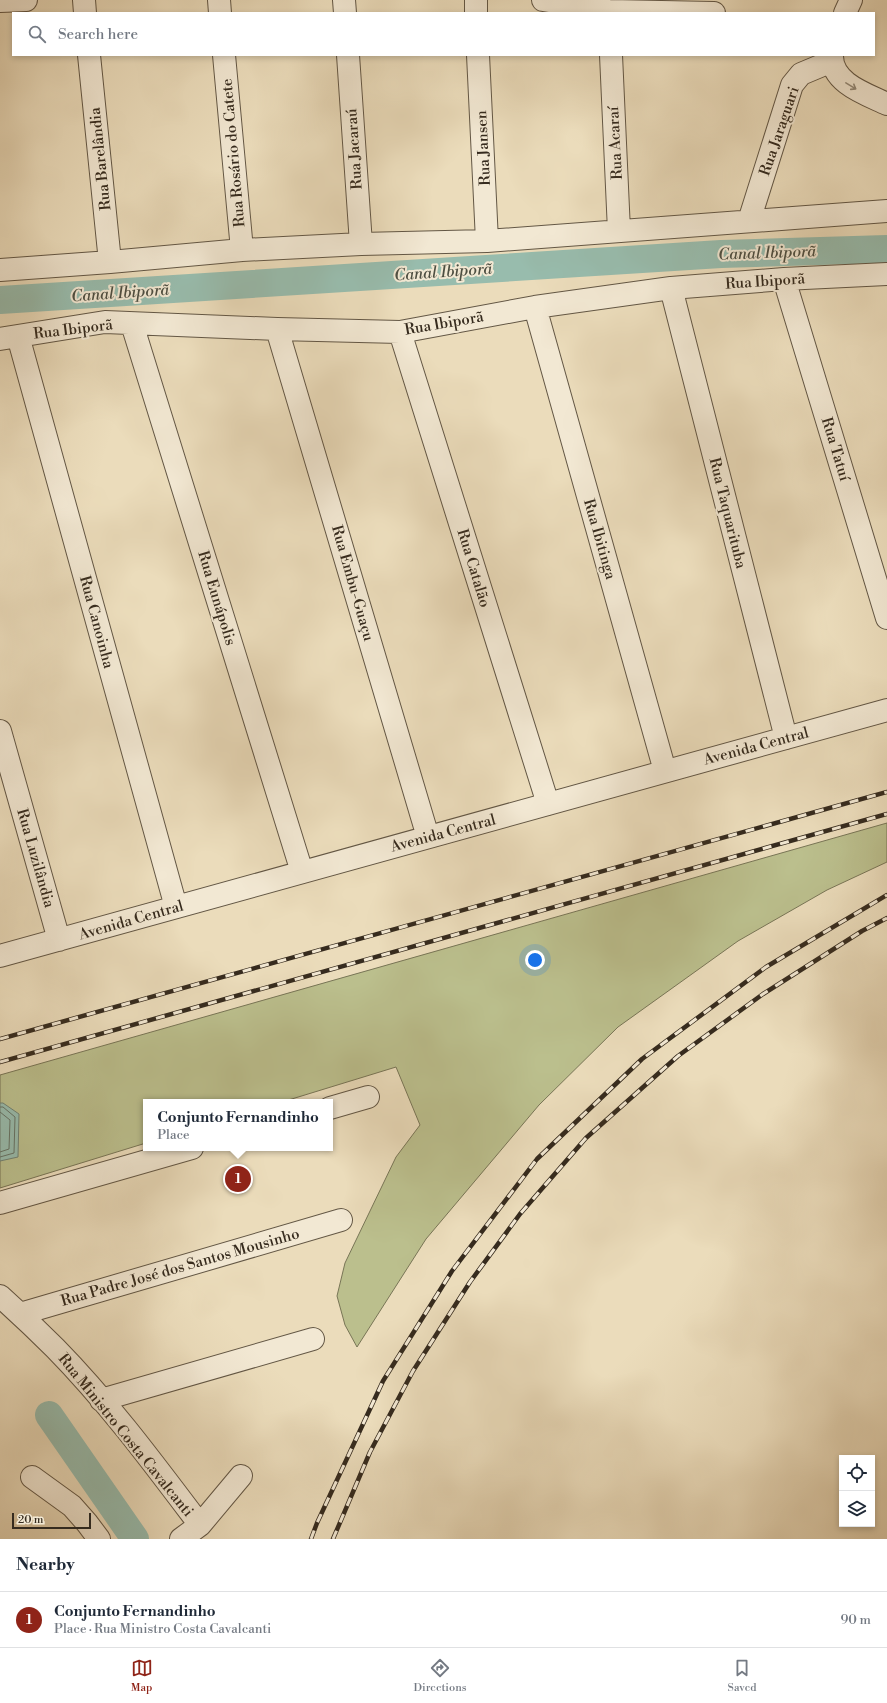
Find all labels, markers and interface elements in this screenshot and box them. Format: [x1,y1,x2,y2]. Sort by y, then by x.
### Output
search box [12,12,875,56]
icon: search [26,23,48,45]
text: Search here [58,25,138,44]
street label: Rua Rosário do Catete [218,78,249,228]
one-way arrow [846,81,857,90]
street label: Rua Jaraguari [755,84,804,178]
street label: Rua Acaraí [604,105,627,180]
street label: Rua Barelândia [86,106,115,212]
street label: Rua Jacaraú [342,107,367,190]
street label: Rua Jansen [472,110,495,186]
water label: Canal Ibiporã [718,241,817,265]
water label: Canal Ibiporã [393,259,493,285]
street label: Rua Ibiporã [725,269,806,294]
water label: Canal Ibiporã [70,280,170,306]
street label: Rua Ibiporã [403,307,485,340]
street label: Rua Ibiporã [32,315,114,344]
street label: Rua Tatuí [817,415,855,484]
street label: Rua Taquarituba [705,456,751,571]
street label: Rua Ibitinga [579,497,620,582]
street label: Rua Embu-Guaçu [327,523,378,644]
street label: Rua Catalão [453,527,494,610]
street label: Rua Eunápolis [193,548,240,648]
street label: Rua Canoinha [75,574,118,671]
street label: Avenida Central [701,723,811,770]
street label: Rua Luzilândia [12,806,59,910]
street label: Avenida Central [388,810,498,857]
street label: Avenida Central [76,896,186,945]
your location [525,950,545,970]
popup [143,1099,333,1151]
text: Conjunto Fernandinho [157,1108,319,1127]
text: Place [157,1127,190,1143]
pin: 1 [225,1164,251,1194]
street label: Rua Padre José dos Santos Mousinho [59,1224,302,1311]
street label: Rua Ministro Costa Cavalcanti [54,1350,197,1521]
map controls [839,1455,875,1527]
button: locate [839,1455,875,1491]
button: layers [839,1491,875,1527]
scale bar [12,1511,91,1530]
text: 20 m [18,1513,43,1527]
text: Nearby [16,1554,75,1576]
text: Conjunto Fernandinho [54,1602,216,1621]
text: 1 [26,1612,32,1628]
text: 90 m [840,1612,871,1628]
text: Place · Rua Ministro Costa Cavalcanti [54,1621,271,1637]
tab: Map [131,1657,153,1695]
tab: Directions [414,1657,467,1695]
tab: Saved [728,1657,756,1695]

